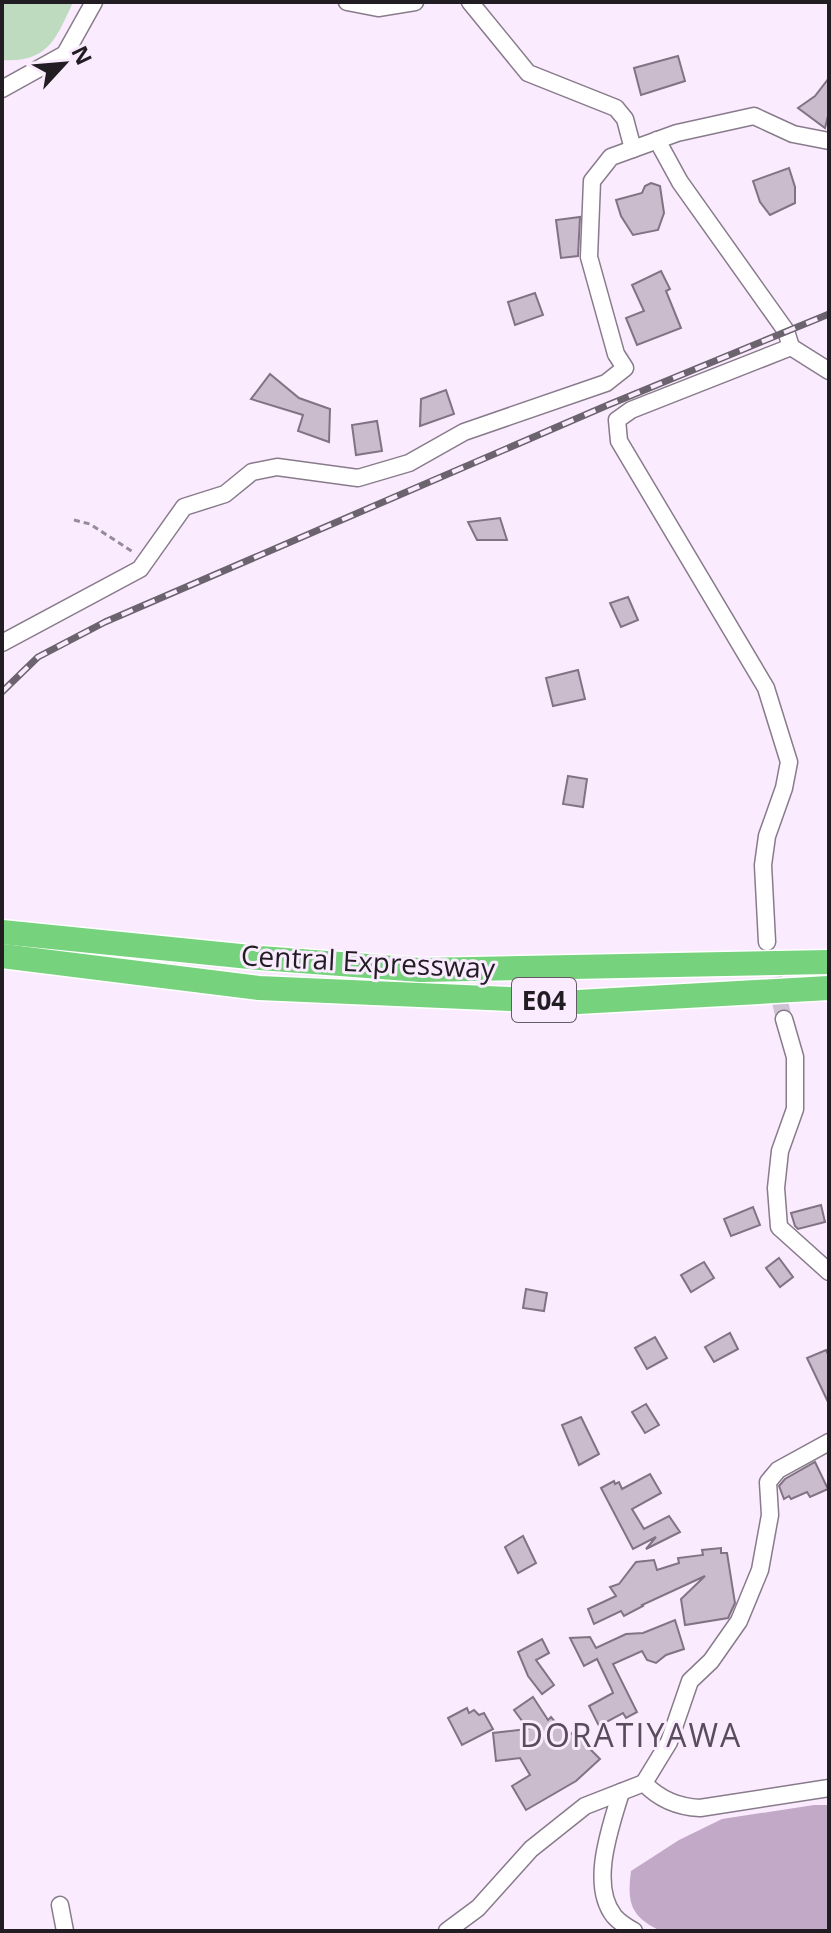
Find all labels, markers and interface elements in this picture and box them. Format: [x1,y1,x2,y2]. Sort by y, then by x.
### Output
north arrow [24,24,104,104]
text: N [65,40,100,69]
street label: Central Expressway [240,935,497,987]
road number: E04 [512,978,576,1022]
district label: DORATIYAWA [520,1713,742,1756]

